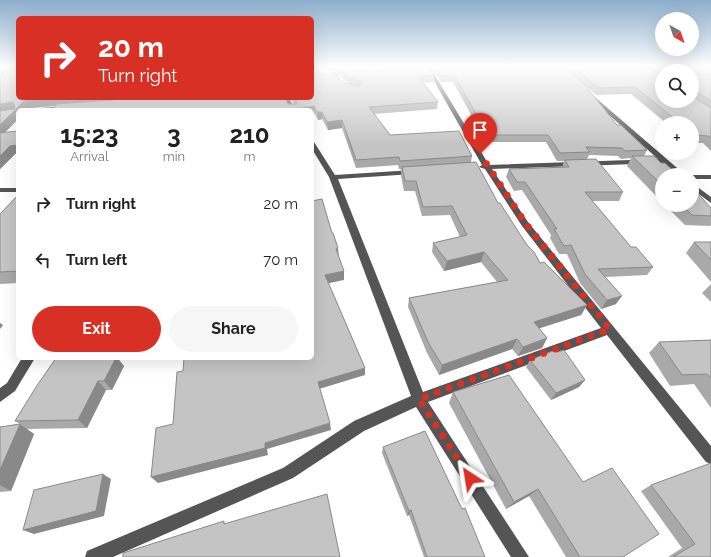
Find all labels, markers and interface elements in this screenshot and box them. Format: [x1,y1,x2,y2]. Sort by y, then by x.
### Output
north arrow [655,12,699,56]
map controls [655,12,699,212]
text: 20 m [98,31,164,64]
icon: right [32,32,84,84]
button: search [655,64,699,108]
text: Turn right [98,65,177,86]
pin [463,113,497,154]
button: + [655,116,699,160]
icon: arrive [469,119,491,141]
text: 15:23 [60,120,118,149]
text: 3 [167,120,181,149]
text: 210 [229,120,270,149]
text: Arrival [70,149,108,164]
text: min [163,149,185,164]
text: m [244,149,256,164]
button: − [655,168,699,212]
icon: right [32,193,54,215]
text: Turn right [66,195,136,213]
text: 20 m [263,195,298,213]
icon: left [32,249,54,271]
text: Turn left [66,251,127,269]
text: 70 m [263,251,298,269]
button: Exit [32,306,161,352]
button: Share [169,306,298,352]
position arrow [449,457,491,499]

